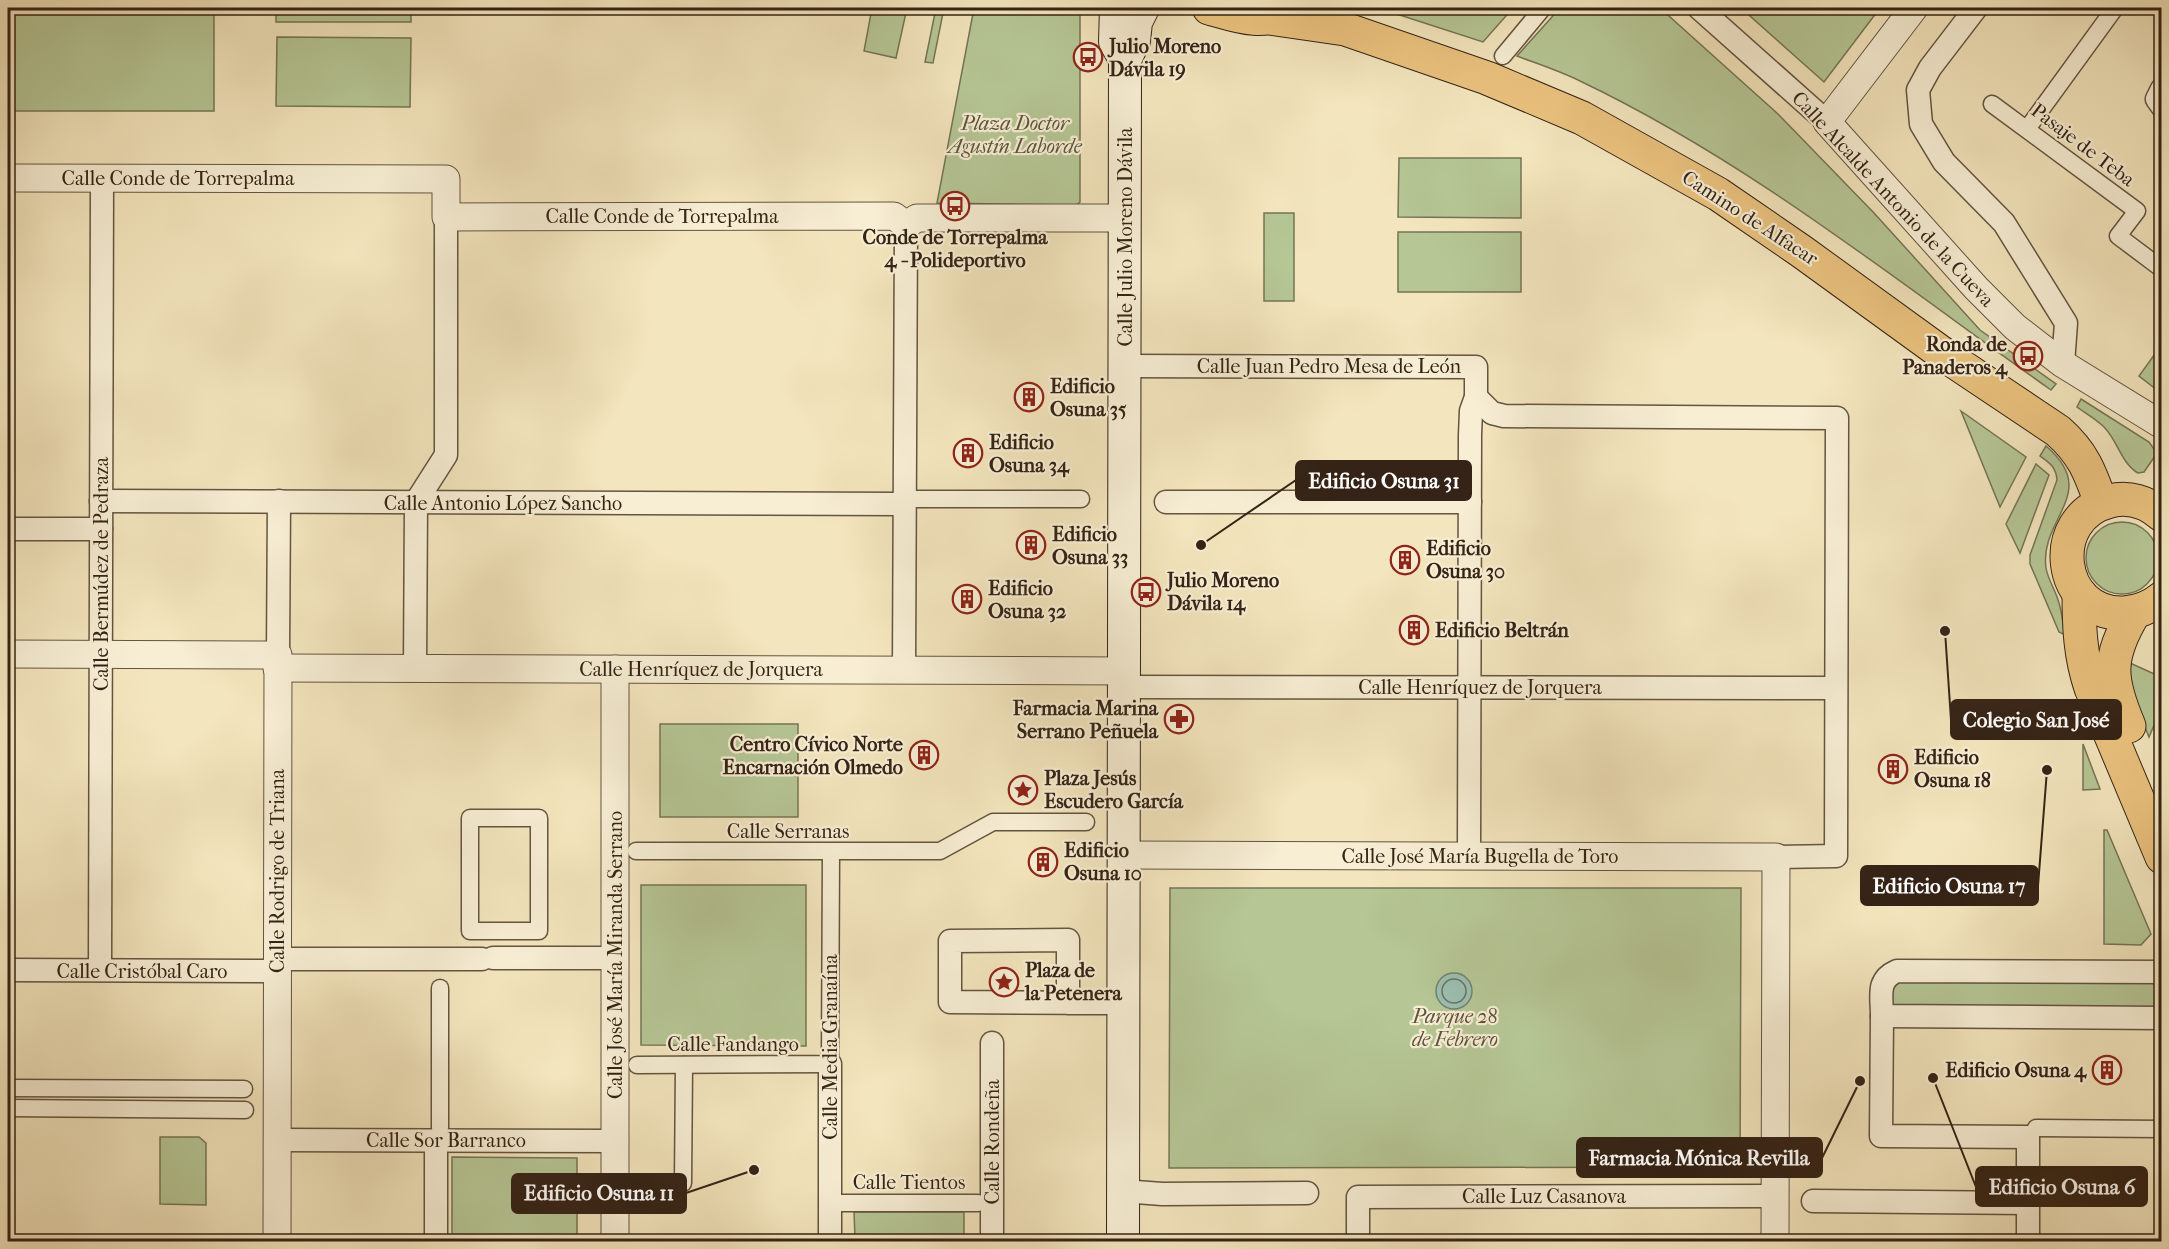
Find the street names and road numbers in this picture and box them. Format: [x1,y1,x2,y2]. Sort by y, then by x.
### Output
street label: Calle Alcalde Antonio de la Cueva [1787,87,1999,312]
street label: Pasaje de Teba [2027,99,2140,192]
street label: Calle Julio Moreno Dávila [1114,127,1137,347]
street label: Camino de Alfacar [1678,166,1823,271]
street label: Calle Conde de Torrepalma [62,167,295,190]
street label: Calle Conde de Torrepalma [546,205,779,228]
street label: Calle Juan Pedro Mesa de León [1197,355,1462,378]
street label: Calle Bermúdez de Pedraza [90,456,113,691]
street label: Calle Antonio López Sancho [384,492,622,515]
street label: Calle Henríquez de Jorquera [579,658,824,681]
street label: Calle Henríquez de Jorquera [1358,676,1603,699]
street label: Calle Rodrigo de Triana [266,768,289,973]
street label: Calle José María Miranda Serrano [604,811,627,1099]
street label: Calle Serranas [727,820,849,843]
street label: Calle José María Bugella de Toro [1342,845,1618,868]
street label: Calle Media Granaína [819,953,842,1140]
street label: Calle Cristóbal Caro [57,960,228,983]
street label: Calle Fandango [667,1033,799,1056]
street label: Calle Rondeña [981,1079,1004,1205]
street label: Calle Sor Barranco [366,1129,526,1152]
street label: Calle Tientos [853,1171,965,1194]
street label: Calle Luz Casanova [1462,1185,1627,1208]

